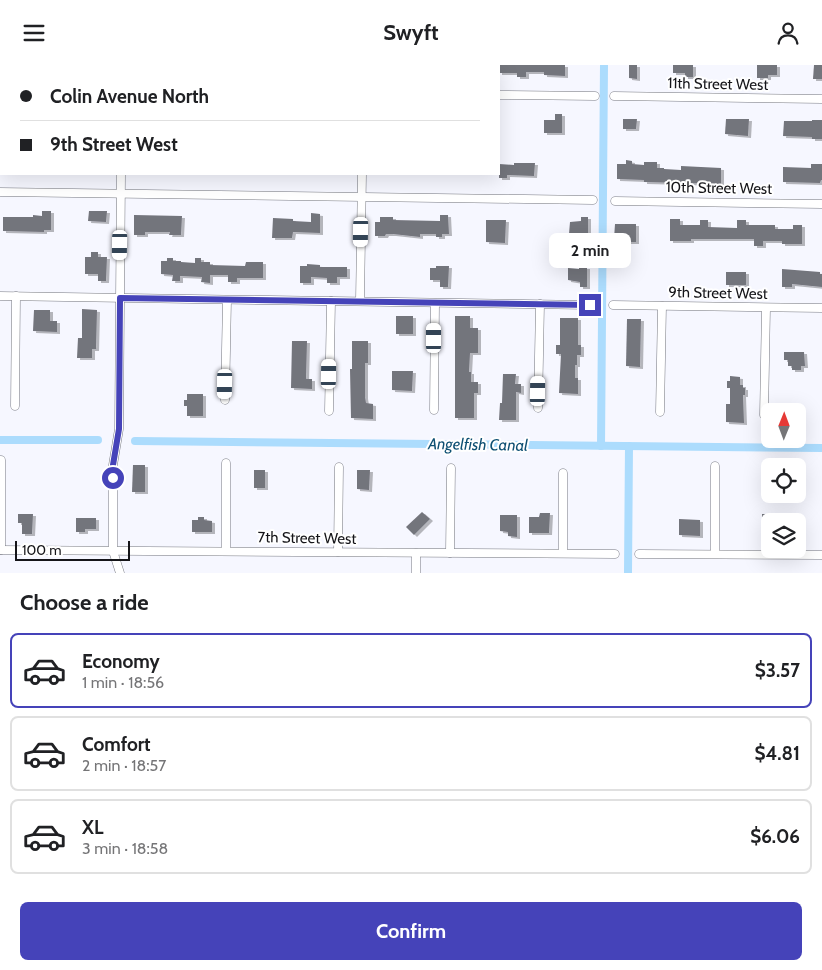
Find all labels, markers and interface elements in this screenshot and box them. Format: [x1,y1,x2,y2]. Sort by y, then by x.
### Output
icon: menu [20,19,48,47]
text: Swyft [383,19,439,46]
icon: person [774,19,802,47]
street label: 11th Street West [667,74,769,94]
text: Colin Avenue North [50,85,209,108]
text: 9th Street West [50,133,178,156]
street label: 10th Street West [666,178,772,198]
car [353,217,368,247]
car [112,230,127,260]
callout: 2 min [549,233,631,267]
text: 2 min [571,241,609,260]
street label: 9th Street West [668,283,768,303]
route end [579,294,601,316]
car [426,323,441,353]
car [321,359,336,389]
car [217,369,232,399]
car [530,376,545,406]
north arrow [761,403,806,447]
map controls [761,403,806,558]
water label: Angelfish Canal [427,434,528,455]
button: locate [761,458,806,503]
route start [102,467,124,489]
button: layers [761,513,806,558]
street label: 7th Street West [258,528,356,548]
scale bar [15,537,130,561]
text: 100 m [22,541,62,559]
text: Choose a ride [20,589,149,616]
icon: car [22,648,67,693]
text: Economy [82,650,160,673]
text: $3.57 [755,659,800,682]
text: 1 min · 18:56 [82,673,164,692]
icon: car [22,731,67,776]
text: Comfort [82,733,151,756]
text: $4.81 [754,742,800,765]
text: 2 min · 18:57 [82,756,166,775]
icon: car [22,814,67,859]
text: XL [82,816,103,839]
text: $6.06 [750,825,800,848]
text: 3 min · 18:58 [82,839,168,858]
button: Confirm [20,902,802,960]

